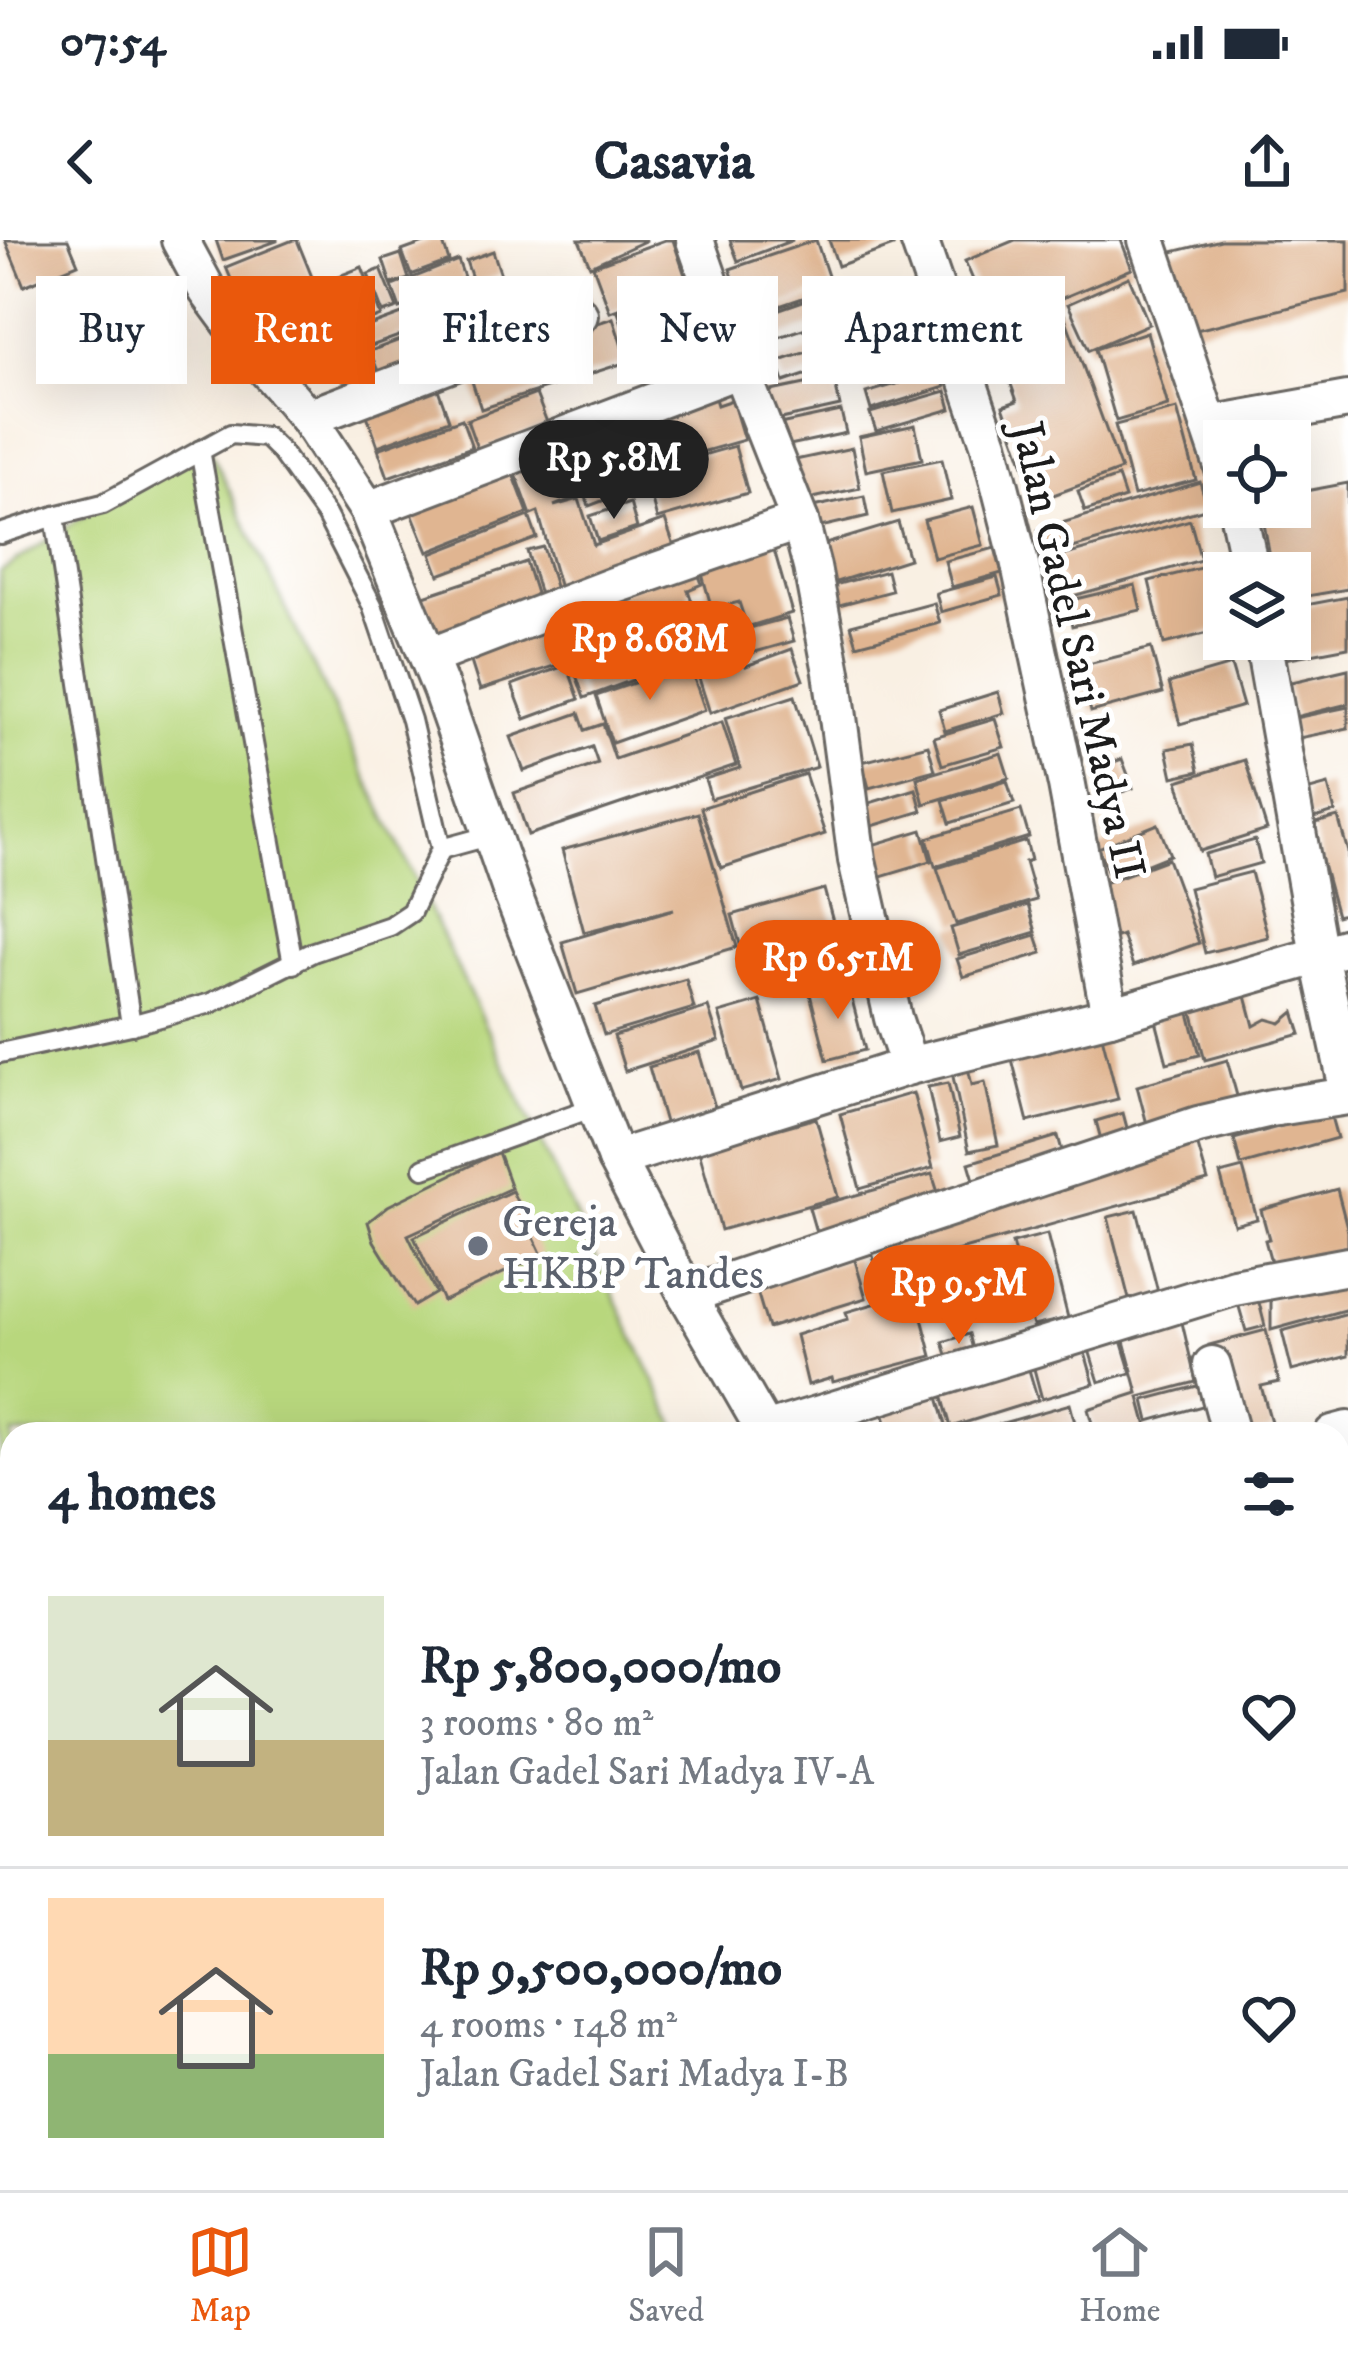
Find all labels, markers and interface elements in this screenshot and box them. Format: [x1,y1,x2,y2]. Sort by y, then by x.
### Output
text: 07:54 [60,14,166,70]
icon: back [48,129,114,195]
text: Casavia [594,129,754,196]
icon: share [1234,129,1300,195]
chip: Buy [36,276,187,384]
chip: Rent [211,276,375,384]
chip: Filters [399,276,593,384]
chip: New [617,276,778,384]
chip: Apartment [802,276,1065,384]
street label: Jalan Gadel Sari Madya II [996,413,1157,885]
pin: Rp 5.8M [503,420,725,522]
map controls [1203,420,1311,660]
button: locate [1203,420,1311,528]
text: Rp 5.8M [546,434,682,483]
button: layers [1203,552,1311,660]
pin: Rp 8.68M [526,601,774,703]
text: Rp 8.68M [571,615,729,664]
pin: Rp 6.51M [714,920,962,1022]
text: Rp 6.51M [762,934,914,983]
place label: Gereja HKBP Tandes [502,1195,764,1303]
marker: Gereja HKBP Tandes [465,1233,491,1259]
pin: Rp 9.5M [848,1245,1070,1347]
text: Rp 9.5M [890,1259,1028,1308]
icon: filters [1236,1461,1302,1527]
text: 4 homes [48,1462,216,1526]
text: Rp 5,800,000/mo [420,1635,781,1699]
icon: home [144,1644,288,1788]
icon: heart [1236,1683,1302,1749]
text: 3 rooms · 80 m² [420,1699,653,1748]
text: Jalan Gadel Sari Madya IV-A [420,1748,874,1797]
text: Rp 9,500,000/mo [420,1937,782,2001]
icon: home [144,1946,288,2090]
icon: heart [1236,1985,1302,2051]
text: 4 rooms · 148 m² [420,2001,677,2050]
text: Jalan Gadel Sari Madya I-B [420,2050,849,2099]
tab: Map [187,2219,253,2332]
tab: Saved [628,2219,704,2332]
tab: Home [1079,2219,1161,2332]

